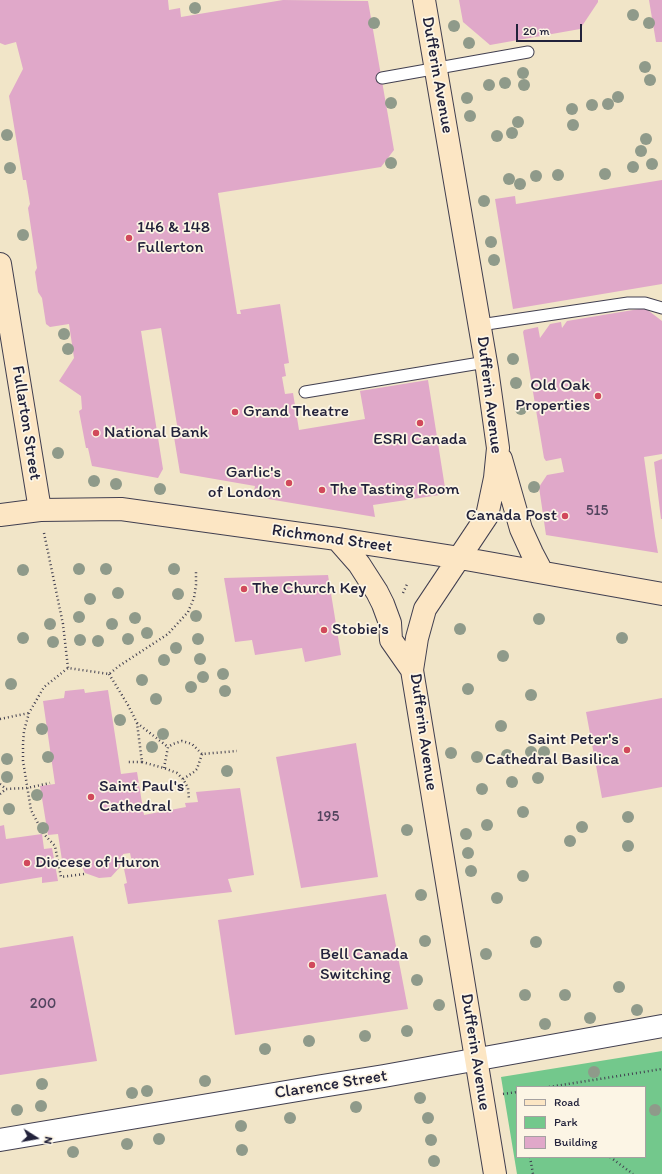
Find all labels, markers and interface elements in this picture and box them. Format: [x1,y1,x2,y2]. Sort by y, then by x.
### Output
street label: Dufferin Avenue [417,15,457,135]
scale bar [518,16,584,42]
text: 20 m [523,24,550,38]
place label: 146 & 148 Fullerton [137,218,210,258]
marker: 146 & 148 Fullerton [124,233,134,243]
street label: Dufferin Avenue [472,335,506,455]
street label: Fullarton Street [7,364,45,482]
place label: Old Oak Properties [515,376,590,416]
marker: Old Oak Properties [593,391,603,401]
place label: Grand Theatre [243,402,349,422]
marker: Grand Theatre [230,407,240,417]
marker: ESRI Canada [415,418,425,428]
place label: National Bank [104,423,208,443]
marker: National Bank [91,428,101,438]
place label: ESRI Canada [373,430,467,450]
place label: Garlic's of London [208,463,281,503]
marker: Garlic's of London [284,478,294,488]
place label: The Tasting Room [330,480,460,500]
marker: The Tasting Room [317,485,327,495]
house number: 515 [586,502,608,520]
place label: Canada Post [466,506,557,526]
marker: Canada Post [560,511,570,521]
street label: Richmond Street [270,520,394,558]
place label: The Church Key [252,579,366,599]
marker: The Church Key [239,584,249,594]
place label: Stobie's [332,620,389,640]
marker: Stobie's [319,625,329,635]
street label: Dufferin Avenue [405,672,441,792]
place label: Saint Peter's Cathedral Basilica [485,730,619,770]
marker: Saint Peter's Cathedral Basilica [622,745,632,755]
place label: Saint Paul's Cathedral [99,777,184,817]
marker: Saint Paul's Cathedral [86,792,96,802]
house number: 195 [317,808,339,826]
place label: Diocese of Huron [35,853,159,873]
marker: Diocese of Huron [22,858,32,868]
place label: Bell Canada Switching [320,945,408,985]
marker: Bell Canada Switching [307,960,317,970]
street label: Dufferin Avenue [456,992,494,1112]
house number: 200 [30,995,56,1013]
street label: Clarence Street [273,1066,389,1104]
legend [516,1086,646,1158]
text: Road [554,1095,580,1109]
text: Park [554,1115,578,1129]
north arrow [16,1118,56,1158]
text: N [41,1135,55,1145]
text: Building [554,1135,597,1149]

